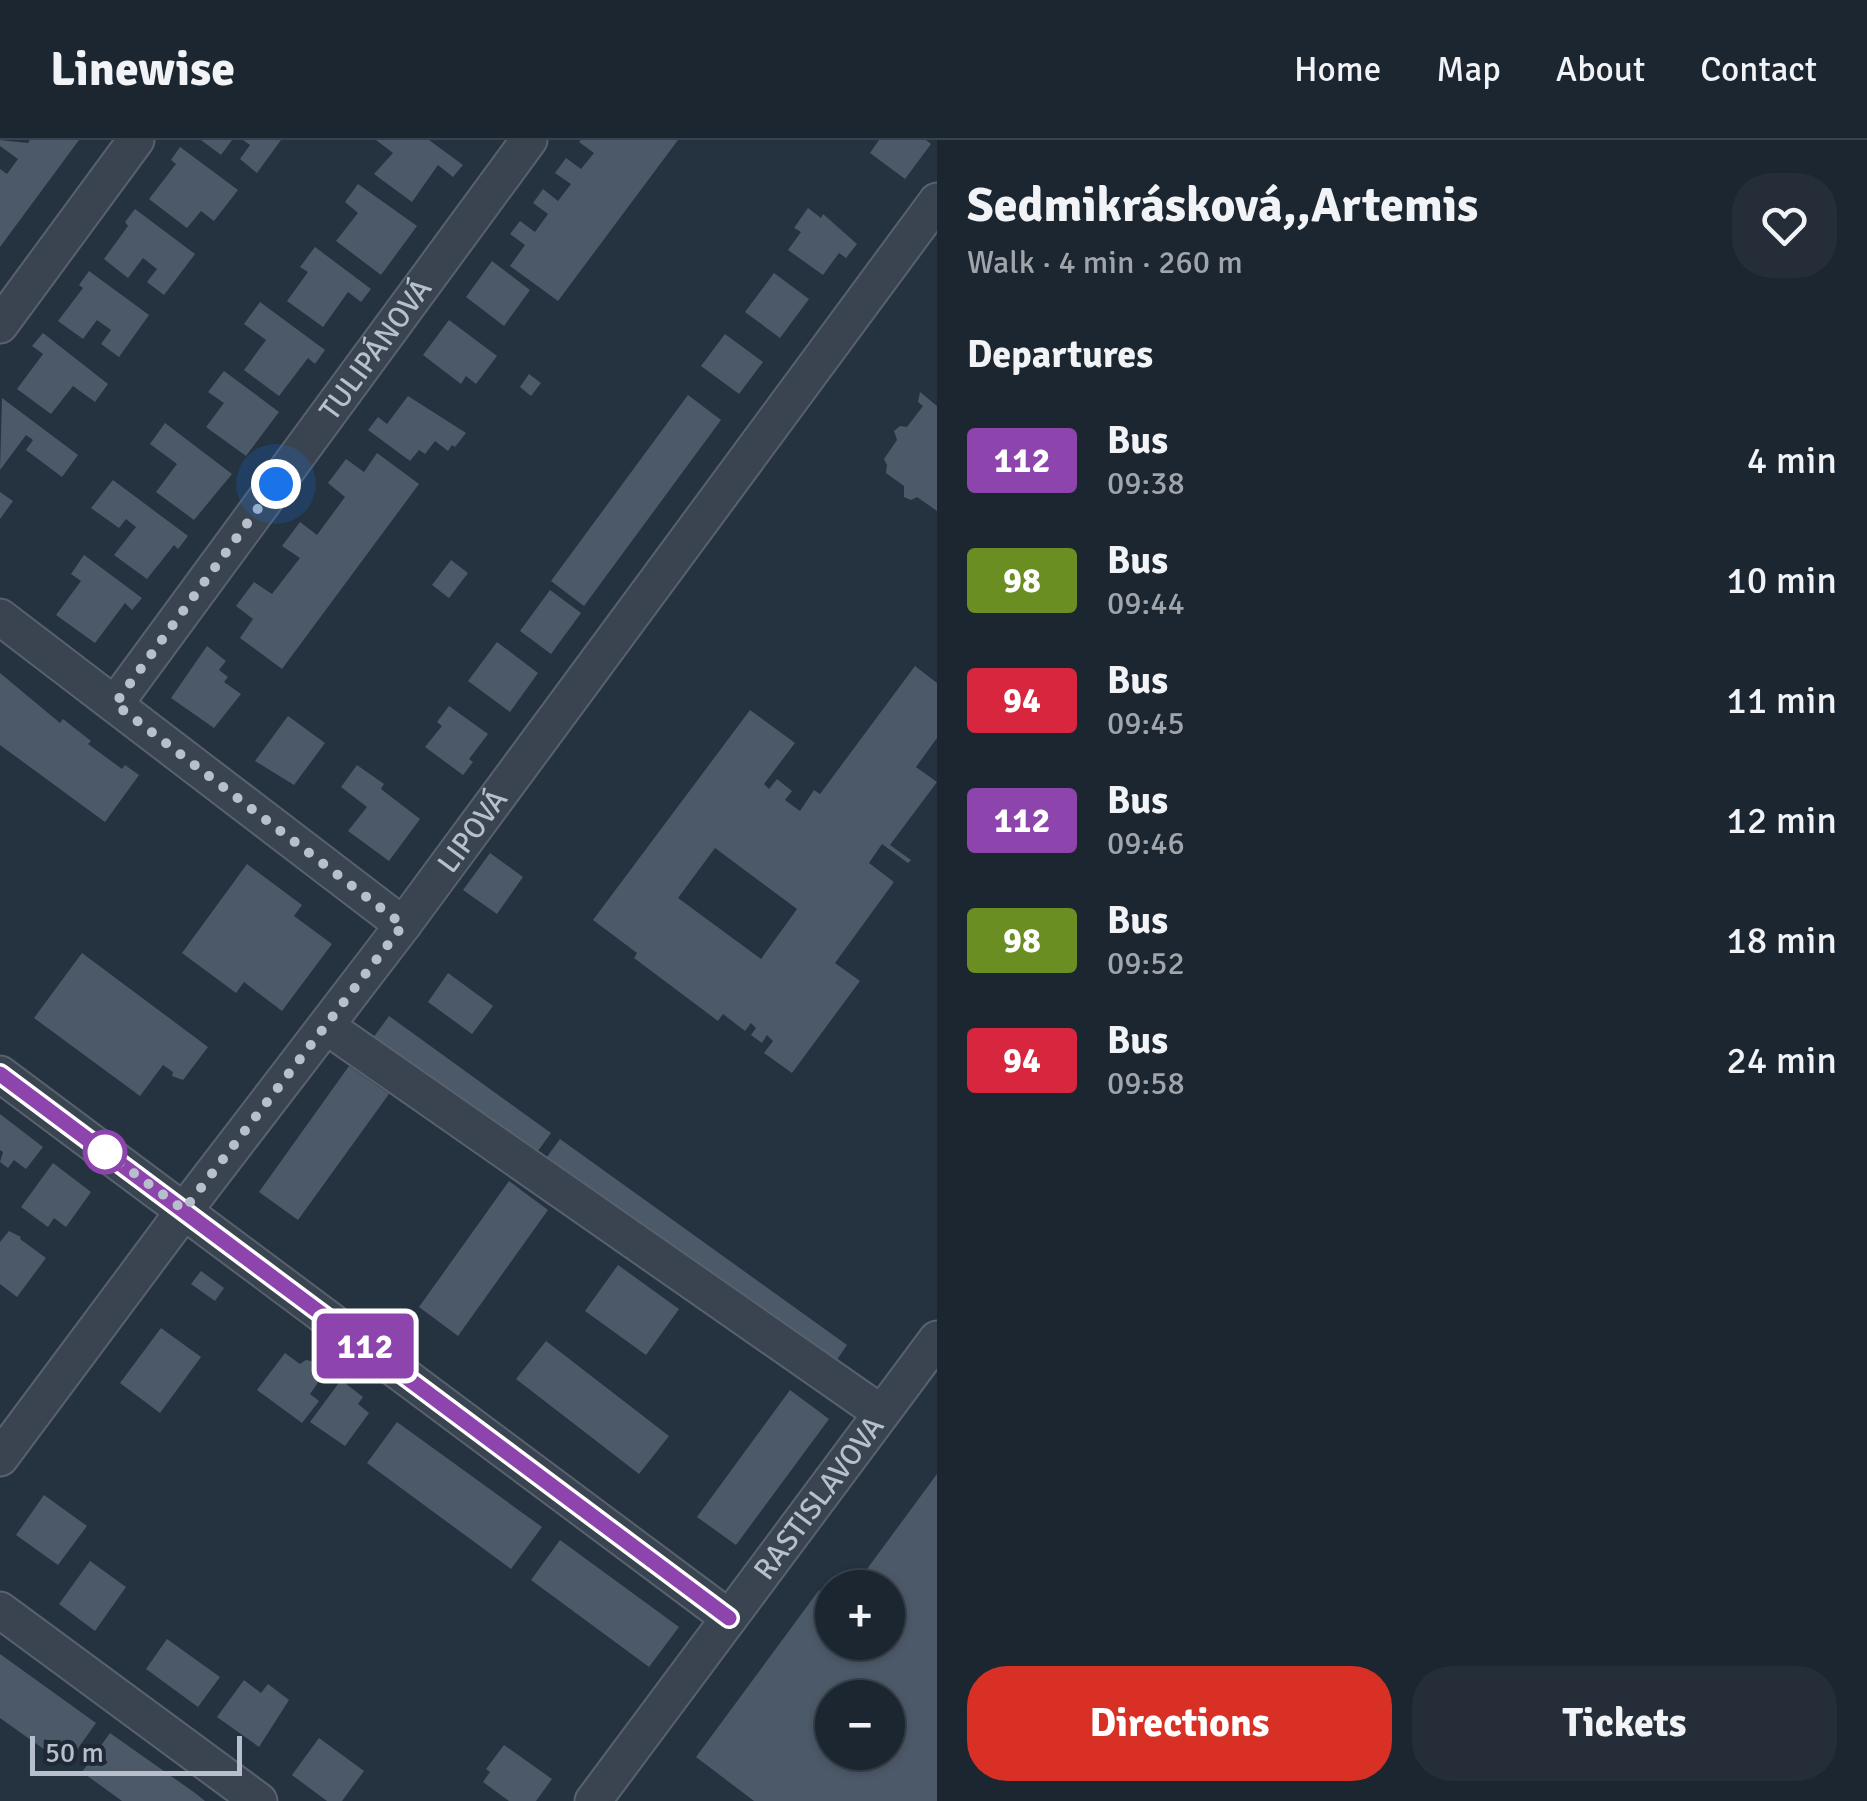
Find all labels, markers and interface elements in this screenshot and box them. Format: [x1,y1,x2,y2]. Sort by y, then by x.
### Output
text: Linewise [50,40,235,99]
text: Home [1294,48,1381,91]
text: Map [1436,48,1501,91]
text: About [1556,48,1645,91]
text: Contact [1700,48,1817,91]
button: heart [1732,173,1837,278]
text: Sedmikrásková,,Artemis [967,176,1478,235]
text: Walk · 4 min · 260 m [967,243,1243,282]
street label: TULIPÁNOVÁ [312,272,440,428]
text: Departures [967,331,1153,378]
text: Bus [1107,417,1168,464]
text: 4 min [1747,437,1837,484]
text: 112 [994,439,1050,482]
your location [251,459,301,509]
text: 09:38 [1107,464,1185,503]
text: Bus [1107,537,1168,584]
text: 10 min [1726,557,1837,604]
text: 98 [1003,559,1041,602]
text: 09:44 [1107,584,1185,623]
text: Bus [1107,657,1168,704]
text: 11 min [1726,677,1837,724]
text: 94 [1003,679,1041,722]
text: 09:45 [1107,704,1185,743]
text: Bus [1107,777,1168,824]
street label: LIPOVÁ [430,782,516,880]
text: 12 min [1726,797,1837,844]
text: 112 [994,799,1050,842]
text: 09:46 [1107,824,1185,863]
text: Bus [1107,897,1168,944]
text: 18 min [1726,917,1837,964]
text: 98 [1003,919,1041,962]
text: 09:52 [1107,944,1185,983]
text: Bus [1107,1017,1168,1064]
text: 24 min [1726,1037,1837,1084]
text: 94 [1003,1039,1041,1082]
text: 09:58 [1107,1064,1185,1103]
unlabelled marker [84,1131,126,1173]
line badge: 112 [308,1314,422,1378]
text: 112 [337,1325,393,1368]
street label: RASTISLAVOVA [746,1409,892,1587]
map controls [815,1570,905,1770]
button: + [815,1570,905,1660]
button: Directions [967,1666,1392,1781]
button: Tickets [1412,1666,1837,1781]
button: − [815,1680,905,1770]
scale bar [30,1731,242,1776]
text: 50 m [45,1736,104,1770]

